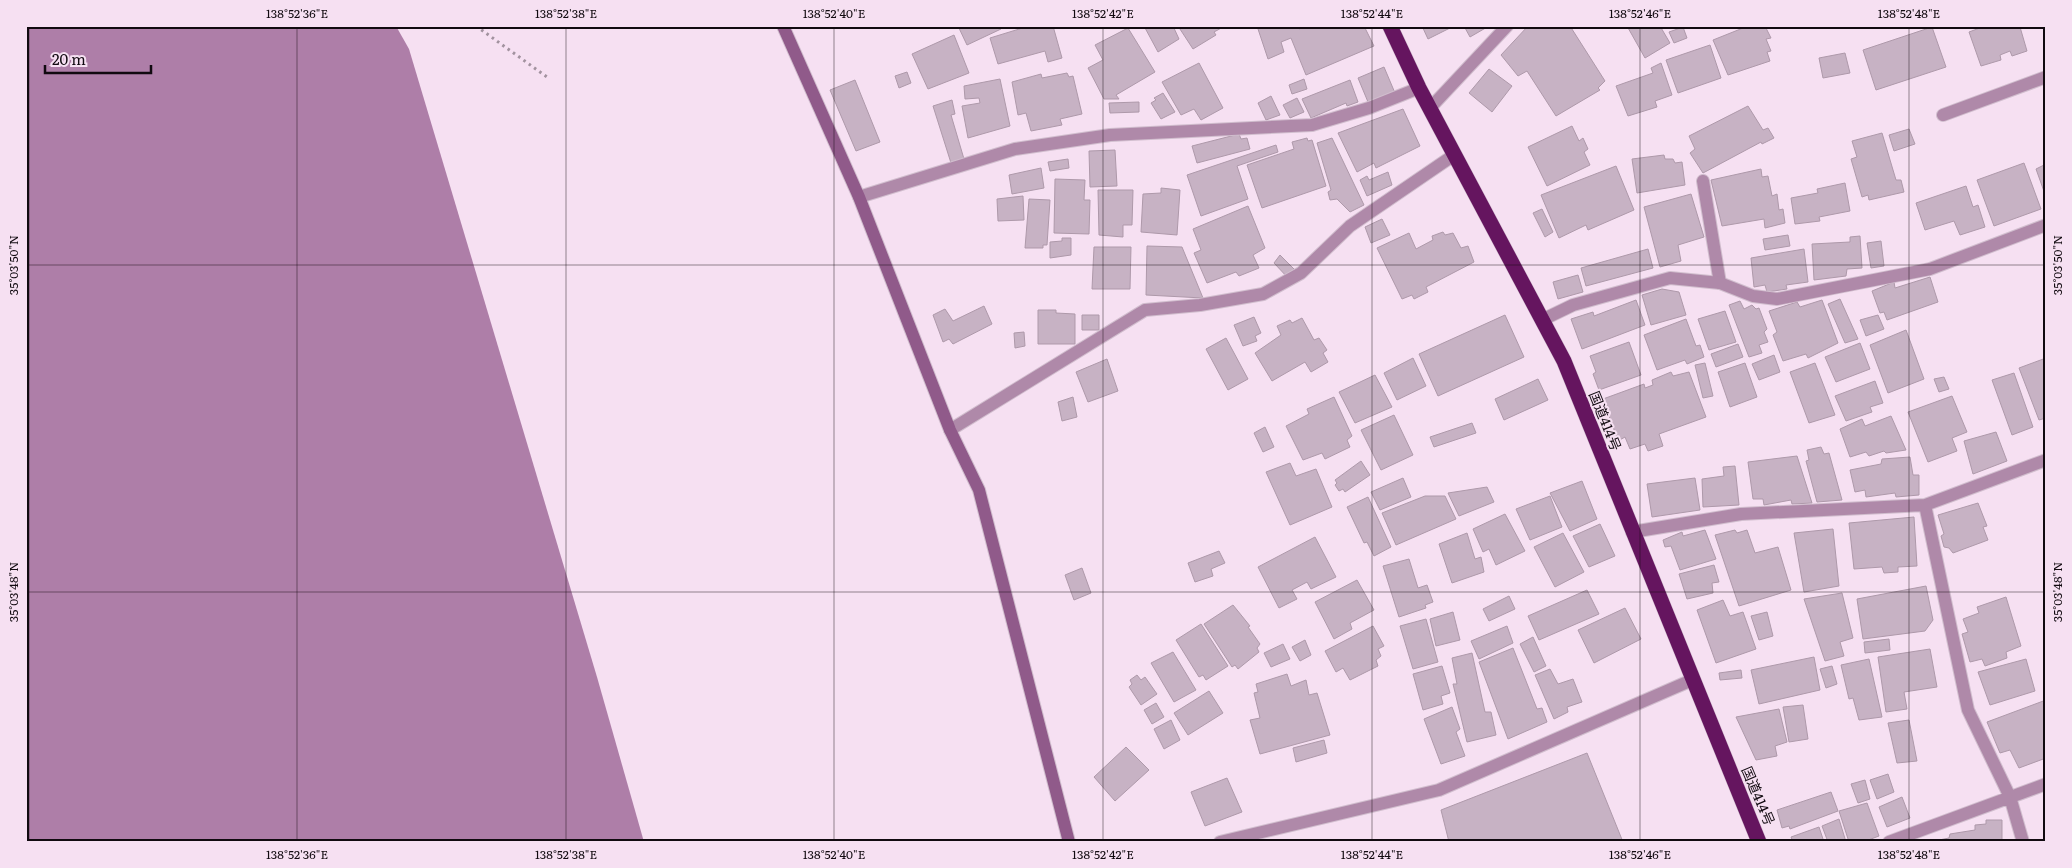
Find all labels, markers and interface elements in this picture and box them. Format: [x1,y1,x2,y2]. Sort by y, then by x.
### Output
text: 138°52'36"E [266,4,328,22]
text: 138°52'38"E [535,4,597,22]
text: 138°52'40"E [803,4,866,22]
text: 138°52'42"E [1072,4,1134,22]
text: 138°52'44"E [1341,4,1404,22]
text: 138°52'46"E [1609,4,1671,22]
text: 138°52'48"E [1878,4,1941,22]
scale bar [45,42,151,74]
text: 20 m [52,47,86,70]
text: 35°03'50"N [4,235,22,295]
text: 35°03'50"N [2048,235,2066,295]
street label: 国道414号 [1585,388,1627,453]
text: 35°03'48"N [4,562,22,622]
text: 35°03'48"N [2048,562,2066,622]
street label: 国道414号 [1737,763,1780,828]
text: 138°52'36"E [266,845,328,863]
text: 138°52'38"E [535,845,597,863]
text: 138°52'40"E [803,845,866,863]
text: 138°52'42"E [1072,845,1134,863]
text: 138°52'44"E [1341,845,1404,863]
text: 138°52'46"E [1609,845,1671,863]
text: 138°52'48"E [1878,845,1941,863]

